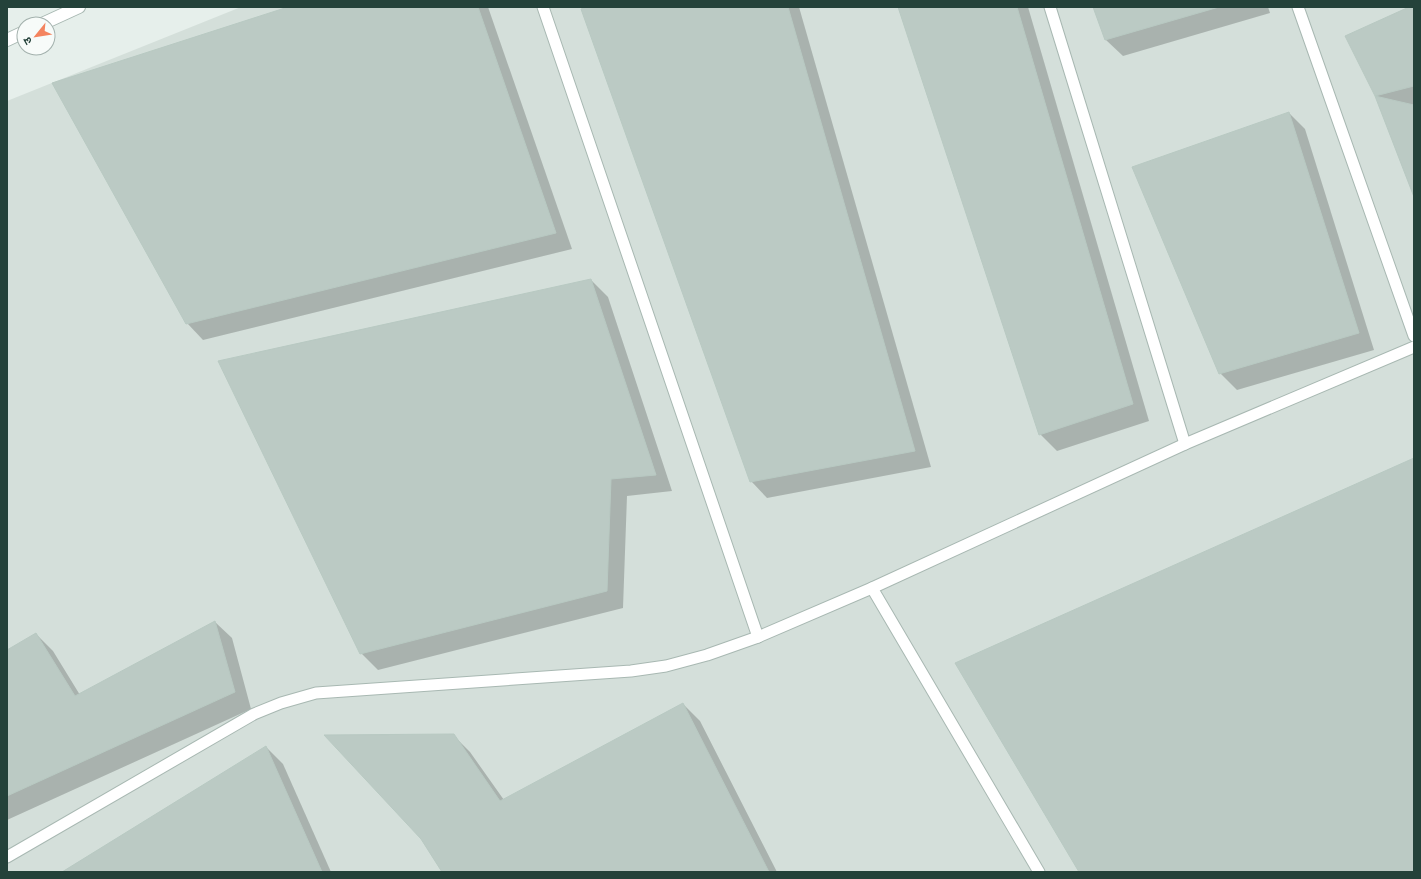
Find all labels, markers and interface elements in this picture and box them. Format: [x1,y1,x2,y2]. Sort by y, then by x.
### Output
north arrow [16,16,56,56]
text: उ [20,34,35,47]

